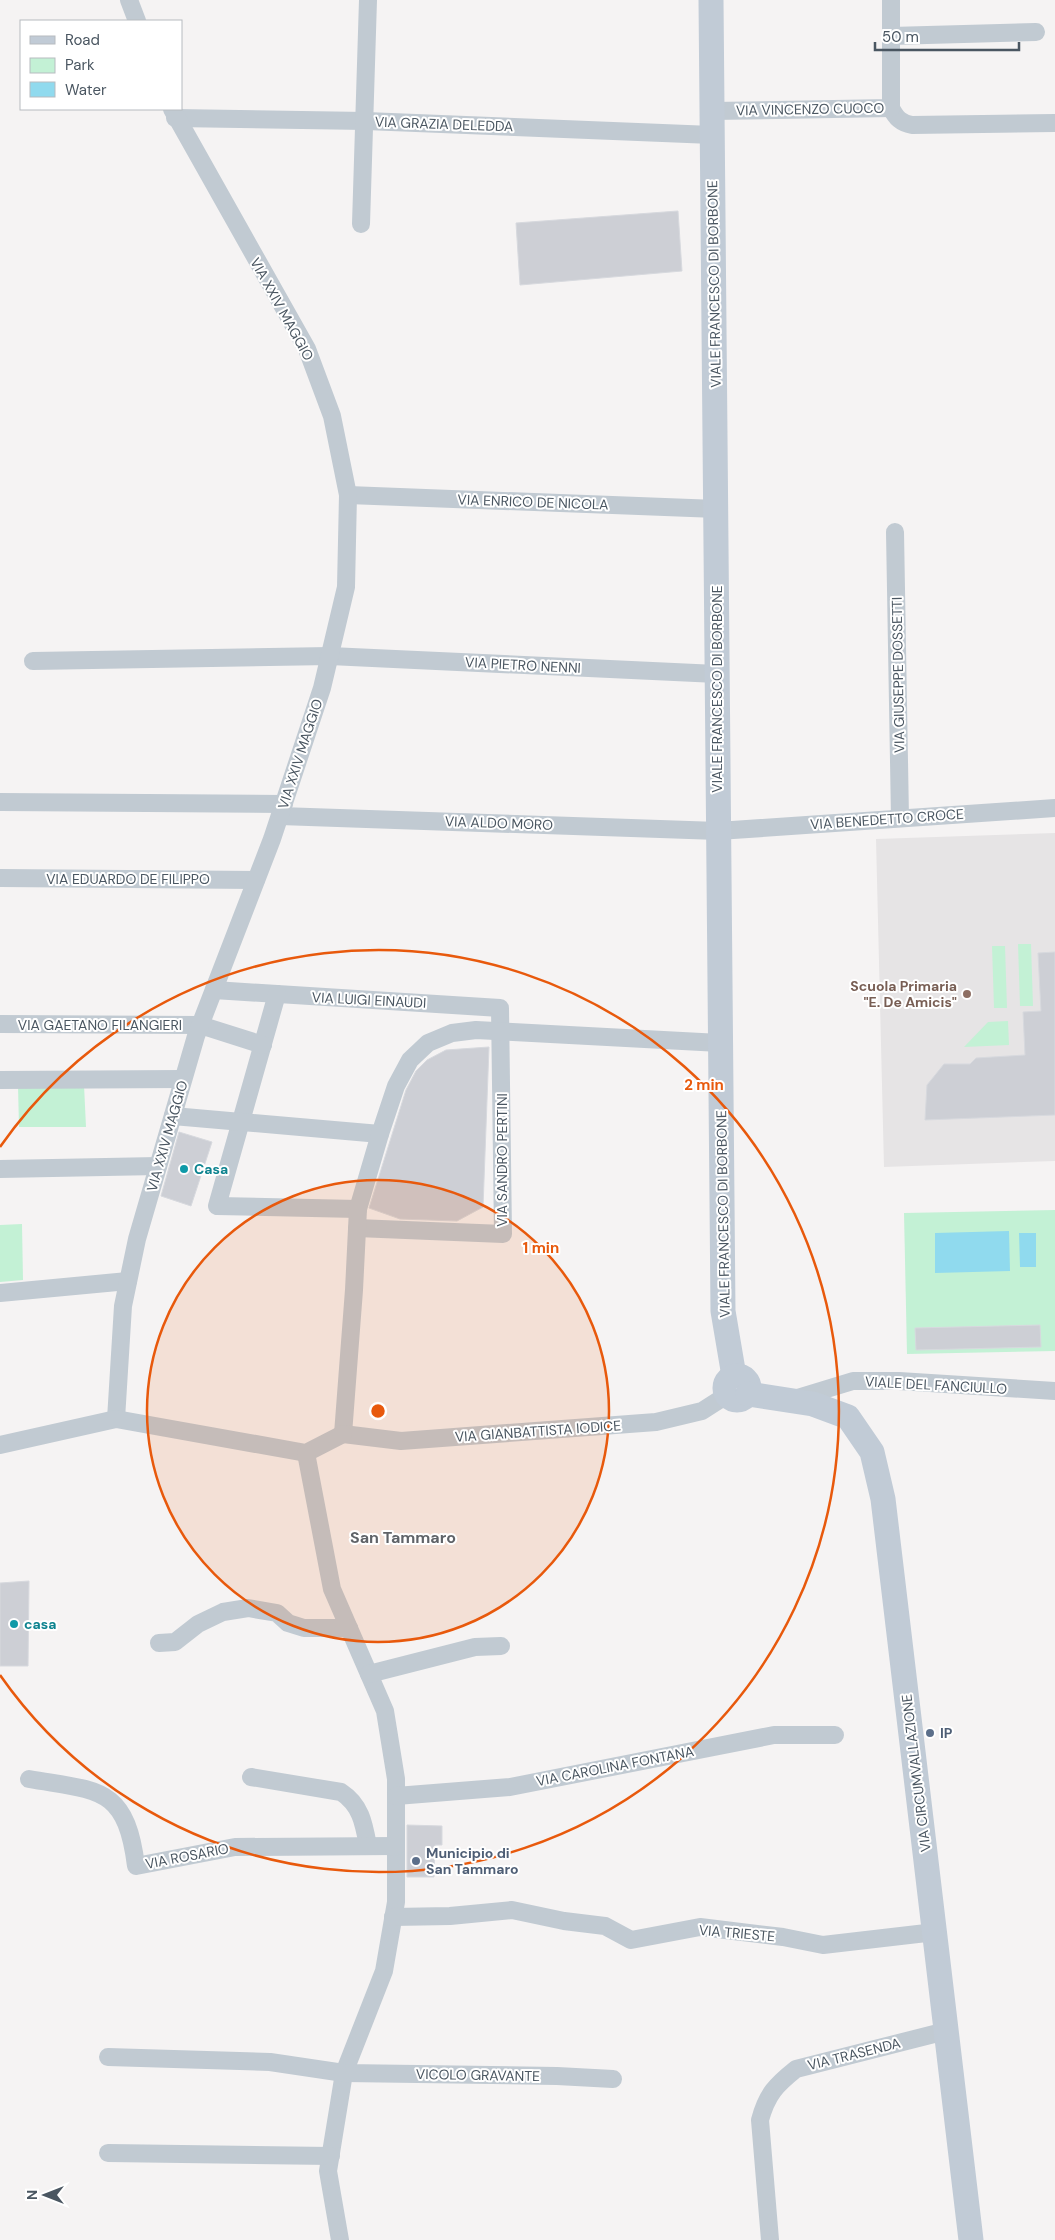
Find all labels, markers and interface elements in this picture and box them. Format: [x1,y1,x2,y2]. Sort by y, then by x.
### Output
legend [20,20,182,110]
scale bar [875,20,1019,52]
text: 50 m [882,27,919,47]
text: Road [65,30,100,50]
text: Park [65,55,95,75]
text: Water [65,80,107,100]
street label: VIA VINCENZO CUOCO [736,99,884,119]
street label: VIA GRAZIA DELEDDA [375,113,513,135]
street label: VIALE FRANCESCO DI BORBONE [703,180,725,388]
street label: VIA XXIV MAGGIO [246,254,318,364]
street label: VIA ENRICO DE NICOLA [457,490,609,514]
street label: VIALE FRANCESCO DI BORBONE [708,585,726,793]
street label: VIA GIUSEPPE DOSSETTI [888,597,908,753]
street label: VIA PIETRO NENNI [465,653,581,677]
street label: VIA XXIV MAGGIO [274,696,326,811]
street label: VIA BENEDETTO CROCE [810,805,965,833]
street label: VIA ALDO MORO [445,812,554,834]
street label: VIA EDUARDO DE FILIPPO [46,870,210,888]
place label: Scuola Primaria "E. De Amicis" [850,977,957,1011]
street label: VIA LUIGI EINAUDI [311,988,427,1012]
marker: Scuola Primaria "E. De Amicis" [961,988,973,1000]
street label: VIA GAETANO FILANGIERI [18,1016,182,1034]
text: 2 min [684,1075,724,1095]
street label: VIA XXIV MAGGIO [143,1078,192,1194]
street label: VIA SANDRO PERTINI [493,1093,511,1227]
street label: VIALE FRANCESCO DI BORBONE [712,1110,734,1318]
place label: Casa [194,1160,228,1178]
marker: Casa [178,1163,190,1175]
text: 1 min [523,1238,559,1258]
street label: VIALE DEL FANCIULLO [865,1372,1008,1398]
centre of rings [369,1402,387,1420]
street label: VIA GIANBATTISTA IODICE [454,1416,622,1446]
district label: San Tammaro [350,1527,456,1548]
place label: casa [24,1615,56,1633]
marker: casa [8,1618,20,1630]
street label: VIA CIRCUMVALLAZIONE [897,1693,935,1853]
place label: IP [940,1724,953,1742]
marker: IP [924,1727,936,1739]
street label: VIA CAROLINA FONTANA [535,1742,695,1790]
street label: VIA ROSARIO [144,1839,230,1873]
place label: Municipio di San Tammaro [426,1844,519,1878]
marker: Municipio di San Tammaro [410,1855,422,1867]
street label: VIA TRIESTE [698,1921,776,1945]
street label: VIA TRASENDA [806,2034,902,2074]
street label: VICOLO GRAVANTE [416,2065,540,2085]
north arrow [20,2170,70,2220]
text: N [23,2190,41,2200]

